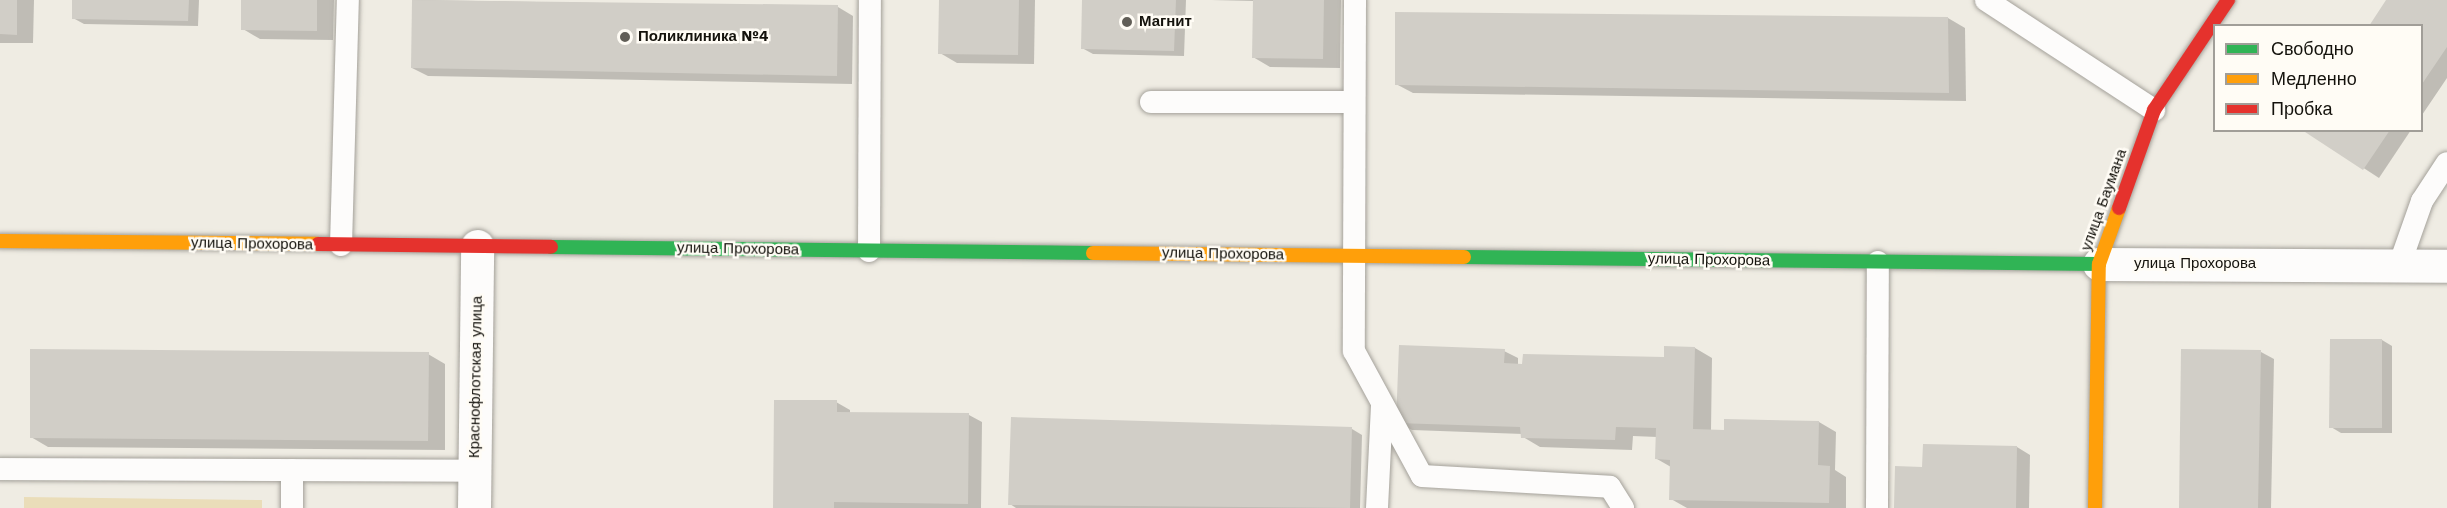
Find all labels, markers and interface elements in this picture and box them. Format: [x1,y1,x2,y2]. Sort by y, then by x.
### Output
place label: Магнит [1139,13,1192,31]
marker: Магнит [1120,15,1134,29]
legend [2213,24,2423,132]
marker: Поликлиника №4 [616,28,634,46]
place label: Поликлиника №4 [638,28,768,46]
text: Свободно [2271,38,2354,59]
text: Медленно [2271,68,2357,89]
text: Пробка [2271,98,2333,119]
street label: улица Баумана [2077,147,2131,253]
street label: улица Прохорова [191,234,313,254]
street label: улица Прохорова [677,239,799,259]
street label: улица Прохорова [1162,244,1284,264]
street label: улица Прохорова [1648,250,1770,270]
street label: улица Прохорова [2134,255,2256,273]
street label: Краснофлотская улица [466,296,486,458]

